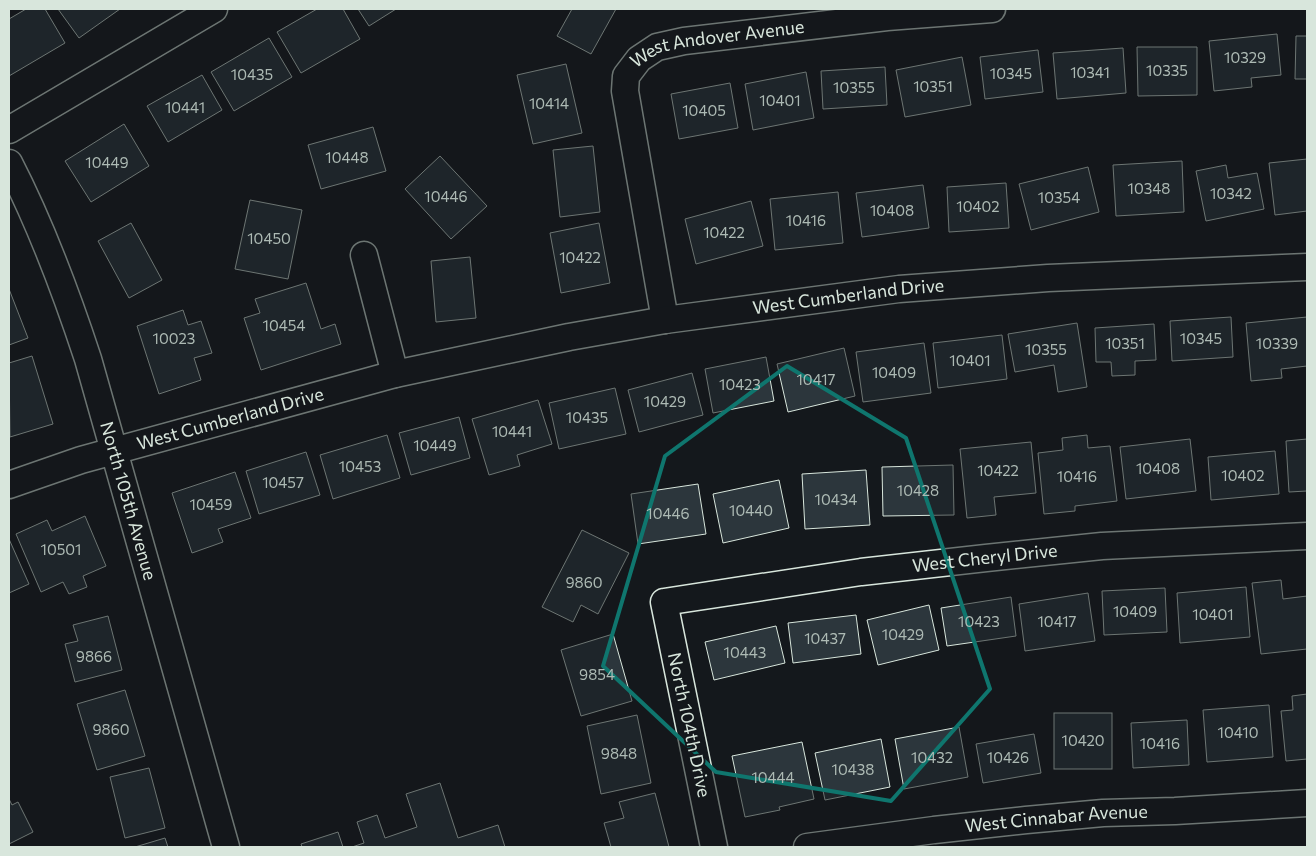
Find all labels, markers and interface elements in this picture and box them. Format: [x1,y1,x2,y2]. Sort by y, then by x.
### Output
street label: West Andover Avenue [626,15,805,72]
house number: 10329 [1224,48,1266,66]
house number: 10335 [1146,61,1188,79]
house number: 10341 [1070,63,1110,81]
house number: 10345 [990,64,1032,82]
house number: 10435 [231,65,273,83]
house number: 10351 [913,77,953,95]
house number: 10355 [833,78,875,96]
house number: 10401 [759,91,801,109]
house number: 10414 [529,94,569,112]
house number: 10441 [165,98,205,116]
house number: 10405 [682,101,726,119]
house number: 10448 [325,148,369,166]
house number: 10449 [85,153,129,171]
house number: 10348 [1128,179,1170,197]
house number: 10342 [1210,184,1252,202]
house number: 10446 [424,187,468,205]
house number: 10354 [1038,188,1080,206]
house number: 10402 [956,197,1000,215]
house number: 10408 [870,201,914,219]
house number: 10416 [786,211,826,229]
house number: 10422 [703,223,745,241]
house number: 10450 [247,229,291,247]
house number: 10422 [559,248,601,266]
street label: West Cumberland Drive [751,274,945,318]
house number: 10454 [263,316,305,334]
house number: 10023 [153,329,195,347]
house number: 10345 [1180,329,1222,347]
house number: 10351 [1105,334,1145,352]
house number: 10339 [1256,334,1298,352]
house number: 10355 [1025,340,1067,358]
house number: 10401 [949,351,991,369]
house number: 10409 [872,363,916,381]
house number: 10417 [796,370,836,388]
house number: 10423 [719,375,761,393]
street label: West Cumberland Drive [134,382,326,454]
house number: 10429 [644,392,686,410]
house number: 10435 [566,408,608,426]
street label: North 105th Avenue [96,419,162,582]
house number: 10441 [492,422,532,440]
house number: 10449 [413,436,457,454]
house number: 10453 [339,457,381,475]
house number: 10408 [1136,459,1180,477]
house number: 10422 [977,461,1019,479]
house number: 10402 [1221,466,1265,484]
house number: 10416 [1057,467,1097,485]
house number: 10457 [262,473,304,491]
house number: 10428 [897,481,939,499]
house number: 10434 [815,490,857,508]
house number: 10459 [190,495,232,513]
house number: 10440 [729,501,773,519]
house number: 10446 [646,504,690,522]
street label: West Cheryl Drive [911,539,1058,576]
house number: 10501 [40,540,82,558]
house number: 9860 [565,573,603,591]
house number: 10409 [1113,602,1157,620]
house number: 10401 [1192,605,1234,623]
house number: 10423 [958,612,1000,630]
house number: 10417 [1037,612,1077,630]
house number: 10429 [882,625,924,643]
house number: 10437 [804,629,846,647]
house number: 10443 [724,643,766,661]
house number: 9866 [76,647,112,665]
street label: North 104th Drive [664,650,716,799]
house number: 9854 [579,665,615,683]
house number: 9860 [92,720,130,738]
house number: 10410 [1218,723,1258,741]
house number: 10420 [1061,731,1105,749]
house number: 10416 [1140,734,1180,752]
house number: 9848 [601,744,637,762]
house number: 10432 [911,748,953,766]
house number: 10426 [987,748,1029,766]
house number: 10438 [832,760,874,778]
house number: 10444 [751,768,795,786]
street label: West Cinnabar Avenue [964,800,1148,837]

